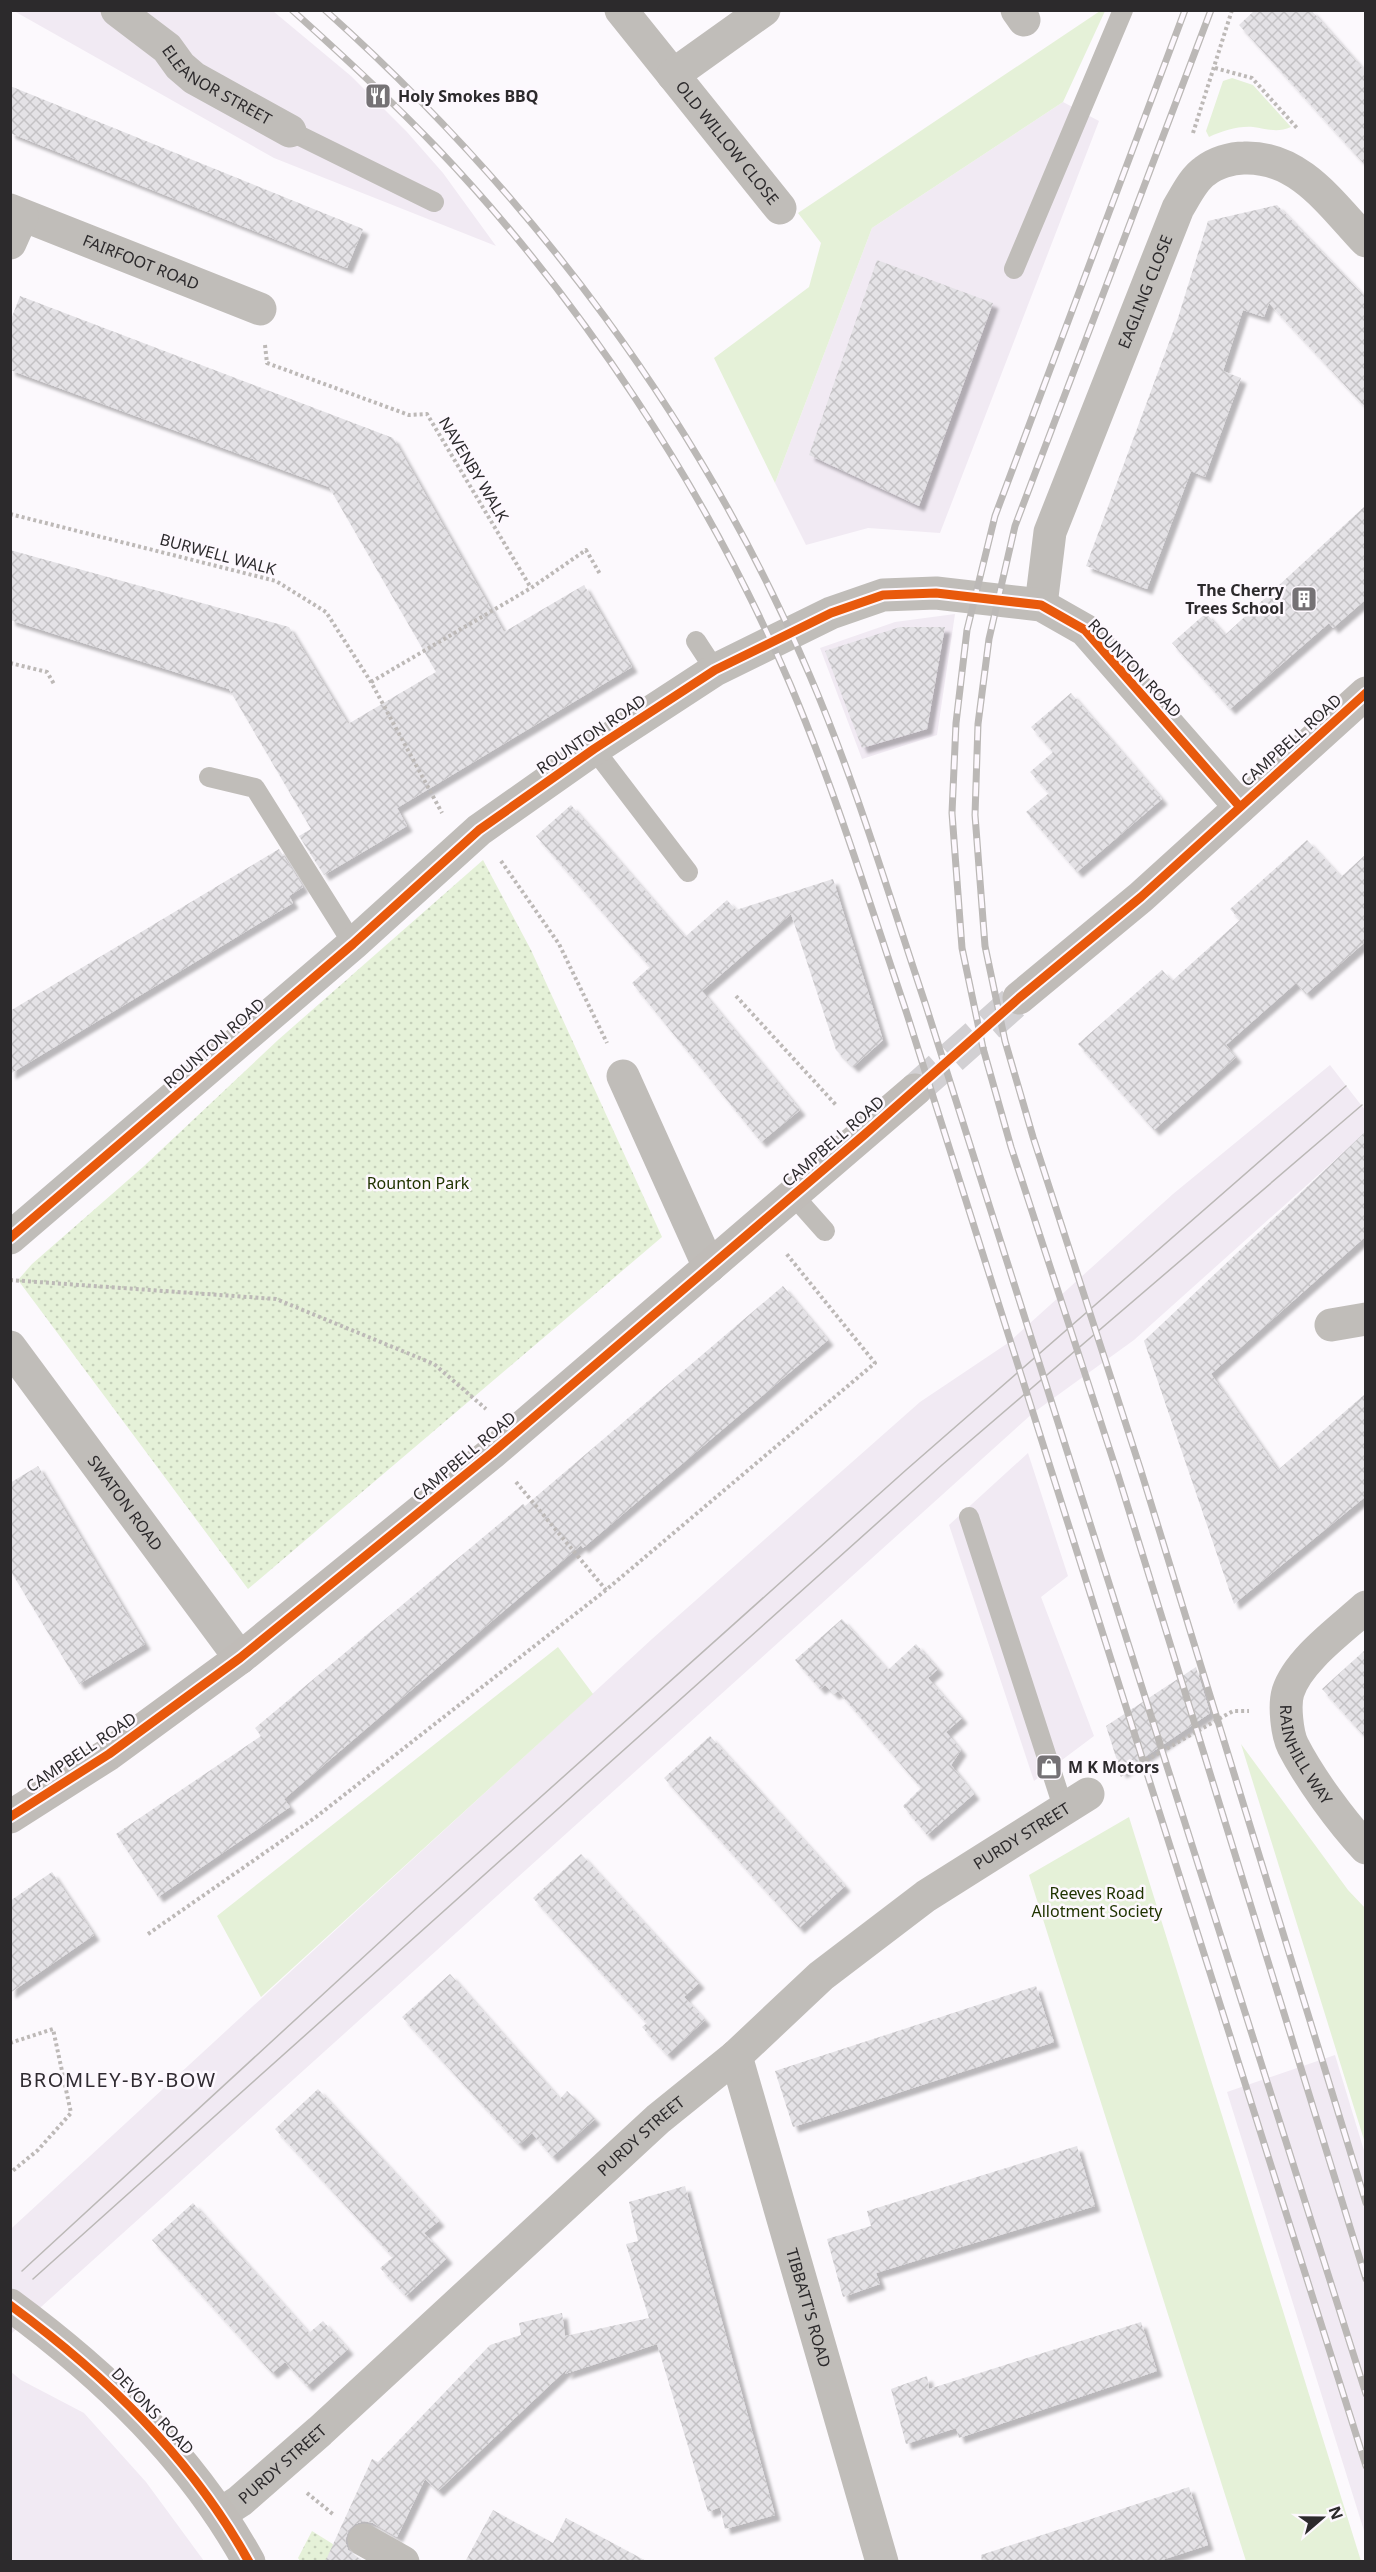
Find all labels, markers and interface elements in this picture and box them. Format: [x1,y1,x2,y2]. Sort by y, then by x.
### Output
street label: ELEANOR STREET [157,40,276,130]
street label: OLD WILLOW CLOSE [671,76,784,209]
restaurant icon: Holy Smokes BBQ [363,81,393,111]
place label: Holy Smokes BBQ [398,85,538,107]
street label: FAIRFOOT ROAD [80,229,203,295]
street label: EAGLING CLOSE [1113,231,1177,352]
street label: NAVENBY WALK [434,412,514,526]
street label: BURWELL WALK [157,528,279,580]
place label: The Cherry Trees School [1185,579,1285,619]
building icon: The Cherry Trees School [1289,584,1319,614]
street label: ROUNTON ROAD [1083,614,1187,722]
street label: ROUNTON ROAD [532,689,650,779]
street label: CAMPBELL ROAD [1236,689,1346,791]
street label: ROUNTON ROAD [159,993,269,1093]
street label: CAMPBELL ROAD [777,1090,889,1192]
park label: Rounton Park [367,1172,470,1194]
street label: CAMPBELL ROAD [408,1406,520,1506]
street label: SWATON ROAD [83,1451,168,1555]
street label: RAINHILL WAY [1275,1705,1338,1809]
street label: CAMPBELL ROAD [21,1707,141,1797]
shop icon: M K Motors [1034,1752,1064,1782]
place label: M K Motors [1068,1756,1159,1778]
street label: PURDY STREET [969,1797,1074,1875]
park label: Reeves Road Allotment Society [1032,1882,1163,1922]
district label: BROMLEY-BY-BOW [19,2066,217,2093]
street label: PURDY STREET [592,2091,689,2181]
street label: TIBBATT'S ROAD [781,2246,836,2370]
street label: DEVONS ROAD [107,2363,199,2459]
street label: PURDY STREET [233,2419,331,2509]
north arrow [1292,2488,1352,2548]
text: N [1324,2503,1349,2523]

